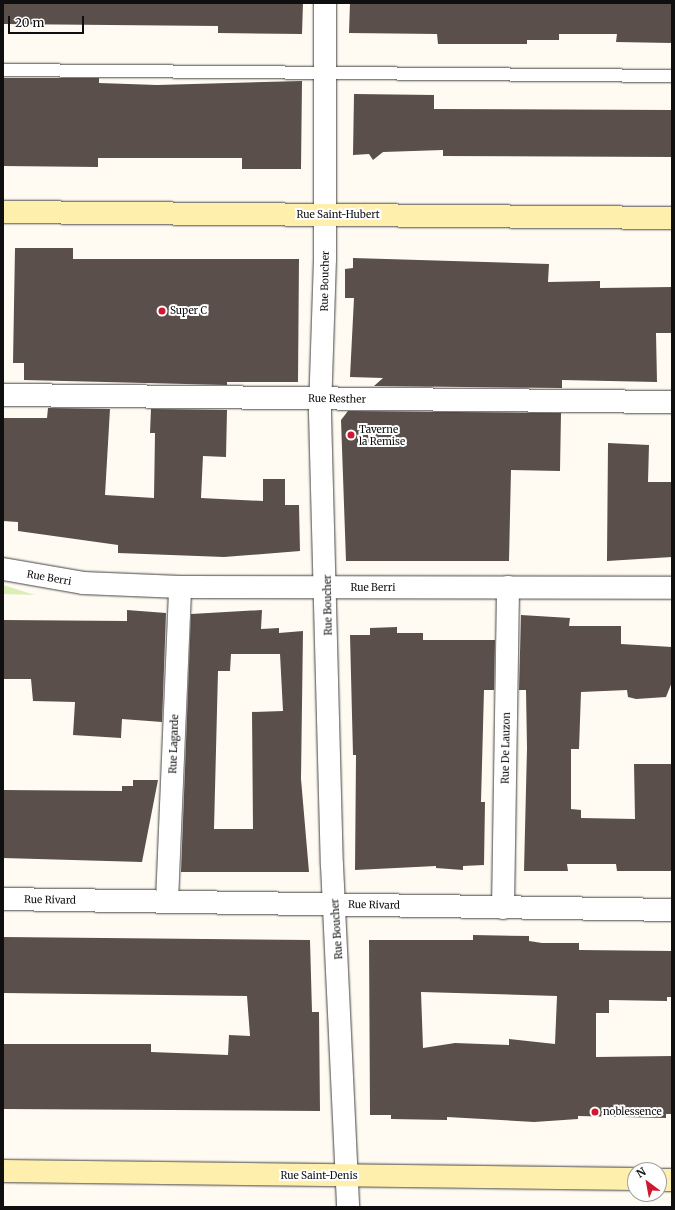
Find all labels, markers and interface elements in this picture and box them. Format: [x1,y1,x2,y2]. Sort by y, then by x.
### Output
scale bar [10,8,86,34]
text: 20 m [15,15,44,30]
street label: Rue Saint-Hubert [296,209,380,221]
street label: Rue Boucher [318,250,332,312]
place label: Super C [170,305,207,317]
marker: Super C [157,306,167,316]
street label: Rue Resther [308,392,366,406]
place label: Taverne la Remise [359,423,405,446]
marker: Taverne la Remise [346,430,356,440]
street label: Rue Berri [26,568,72,588]
street label: Rue Boucher [321,574,335,636]
street label: Rue Berri [350,582,396,594]
street label: Rue De Lauzon [499,712,513,784]
street label: Rue Lagarde [167,714,181,774]
street label: Rue Rivard [24,894,76,906]
street label: Rue Boucher [329,898,345,960]
street label: Rue Rivard [348,899,400,911]
place label: noblessence [603,1106,662,1118]
marker: noblessence [590,1107,600,1117]
north arrow [627,1162,667,1202]
text: N [634,1164,649,1181]
street label: Rue Saint-Denis [280,1170,358,1182]

